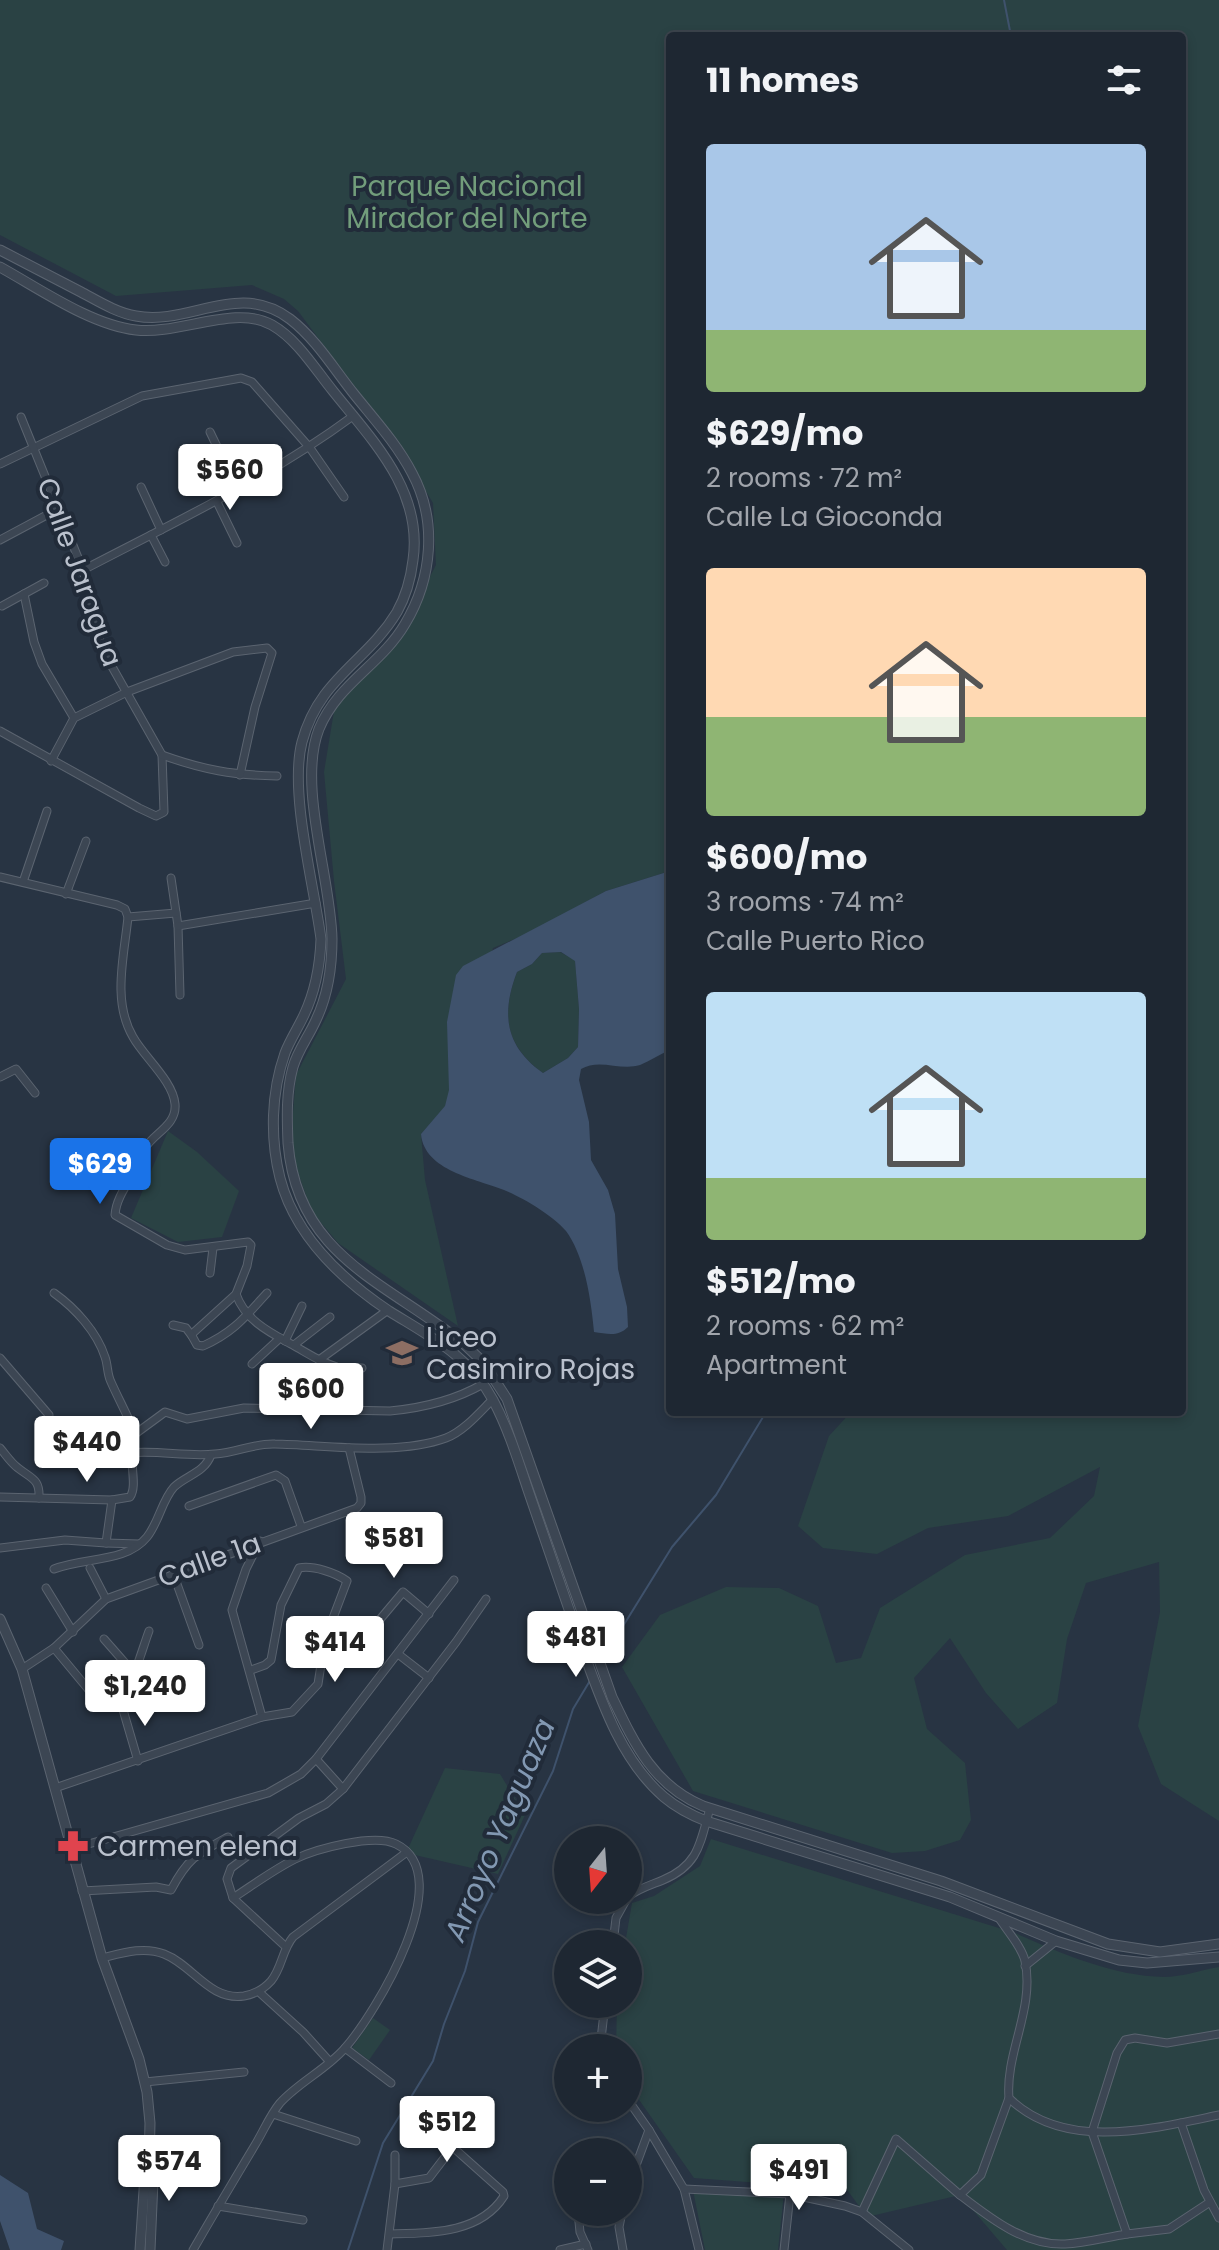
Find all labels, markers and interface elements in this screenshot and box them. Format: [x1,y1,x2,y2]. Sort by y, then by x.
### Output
text: 11 homes [706,56,859,104]
icon: filters [1102,58,1146,102]
park label: Parque Nacional Mirador del Norte [346,167,588,238]
icon: home [854,196,998,340]
text: $629/mo [706,409,863,457]
pin: $560 [183,444,277,512]
text: $560 [196,452,264,488]
text: 2 rooms · 72 m² [706,460,902,496]
street label: Calle Jaragua [27,472,132,672]
text: Calle La Gioconda [706,499,943,535]
icon: home [854,620,998,764]
text: $600/mo [706,833,867,881]
text: 3 rooms · 74 m² [706,884,904,920]
text: Calle Puerto Rico [706,923,925,959]
icon: home [854,1044,998,1188]
pin: $629 [53,1138,147,1206]
text: $629 [68,1146,132,1182]
text: $512/mo [706,1257,856,1305]
text: 2 rooms · 62 m² [706,1308,904,1344]
place label: Liceo Casimiro Rojas [426,1318,635,1389]
school or university icon: Liceo Casimiro Rojas [385,1336,419,1370]
text: Apartment [706,1347,847,1383]
pin: $600 [264,1363,358,1431]
text: $600 [277,1371,345,1407]
pin: $440 [40,1416,134,1484]
text: $440 [52,1424,122,1460]
pin: $581 [347,1512,441,1580]
text: $581 [364,1520,424,1556]
street label: Calle 1a [152,1524,266,1597]
pin: $481 [529,1611,623,1679]
pin: $414 [288,1616,382,1684]
text: $481 [545,1619,607,1655]
text: $414 [304,1624,366,1660]
pin: $1,240 [80,1660,210,1728]
text: $1,240 [103,1668,187,1704]
water label: Arroyo Yaguaza [433,1712,566,1949]
north arrow [554,1826,642,1914]
map controls [554,1826,642,2226]
place label: Carmen elena [97,1827,298,1866]
pharmacy icon: Carmen elena [56,1829,90,1863]
button: layers [554,1930,642,2018]
button: + [554,2034,642,2122]
pin: $512 [400,2096,494,2164]
text: $512 [418,2104,476,2140]
pin: $574 [122,2135,216,2203]
button: − [554,2138,642,2226]
text: $574 [136,2143,202,2179]
pin: $491 [752,2144,846,2212]
text: $491 [769,2152,829,2188]

